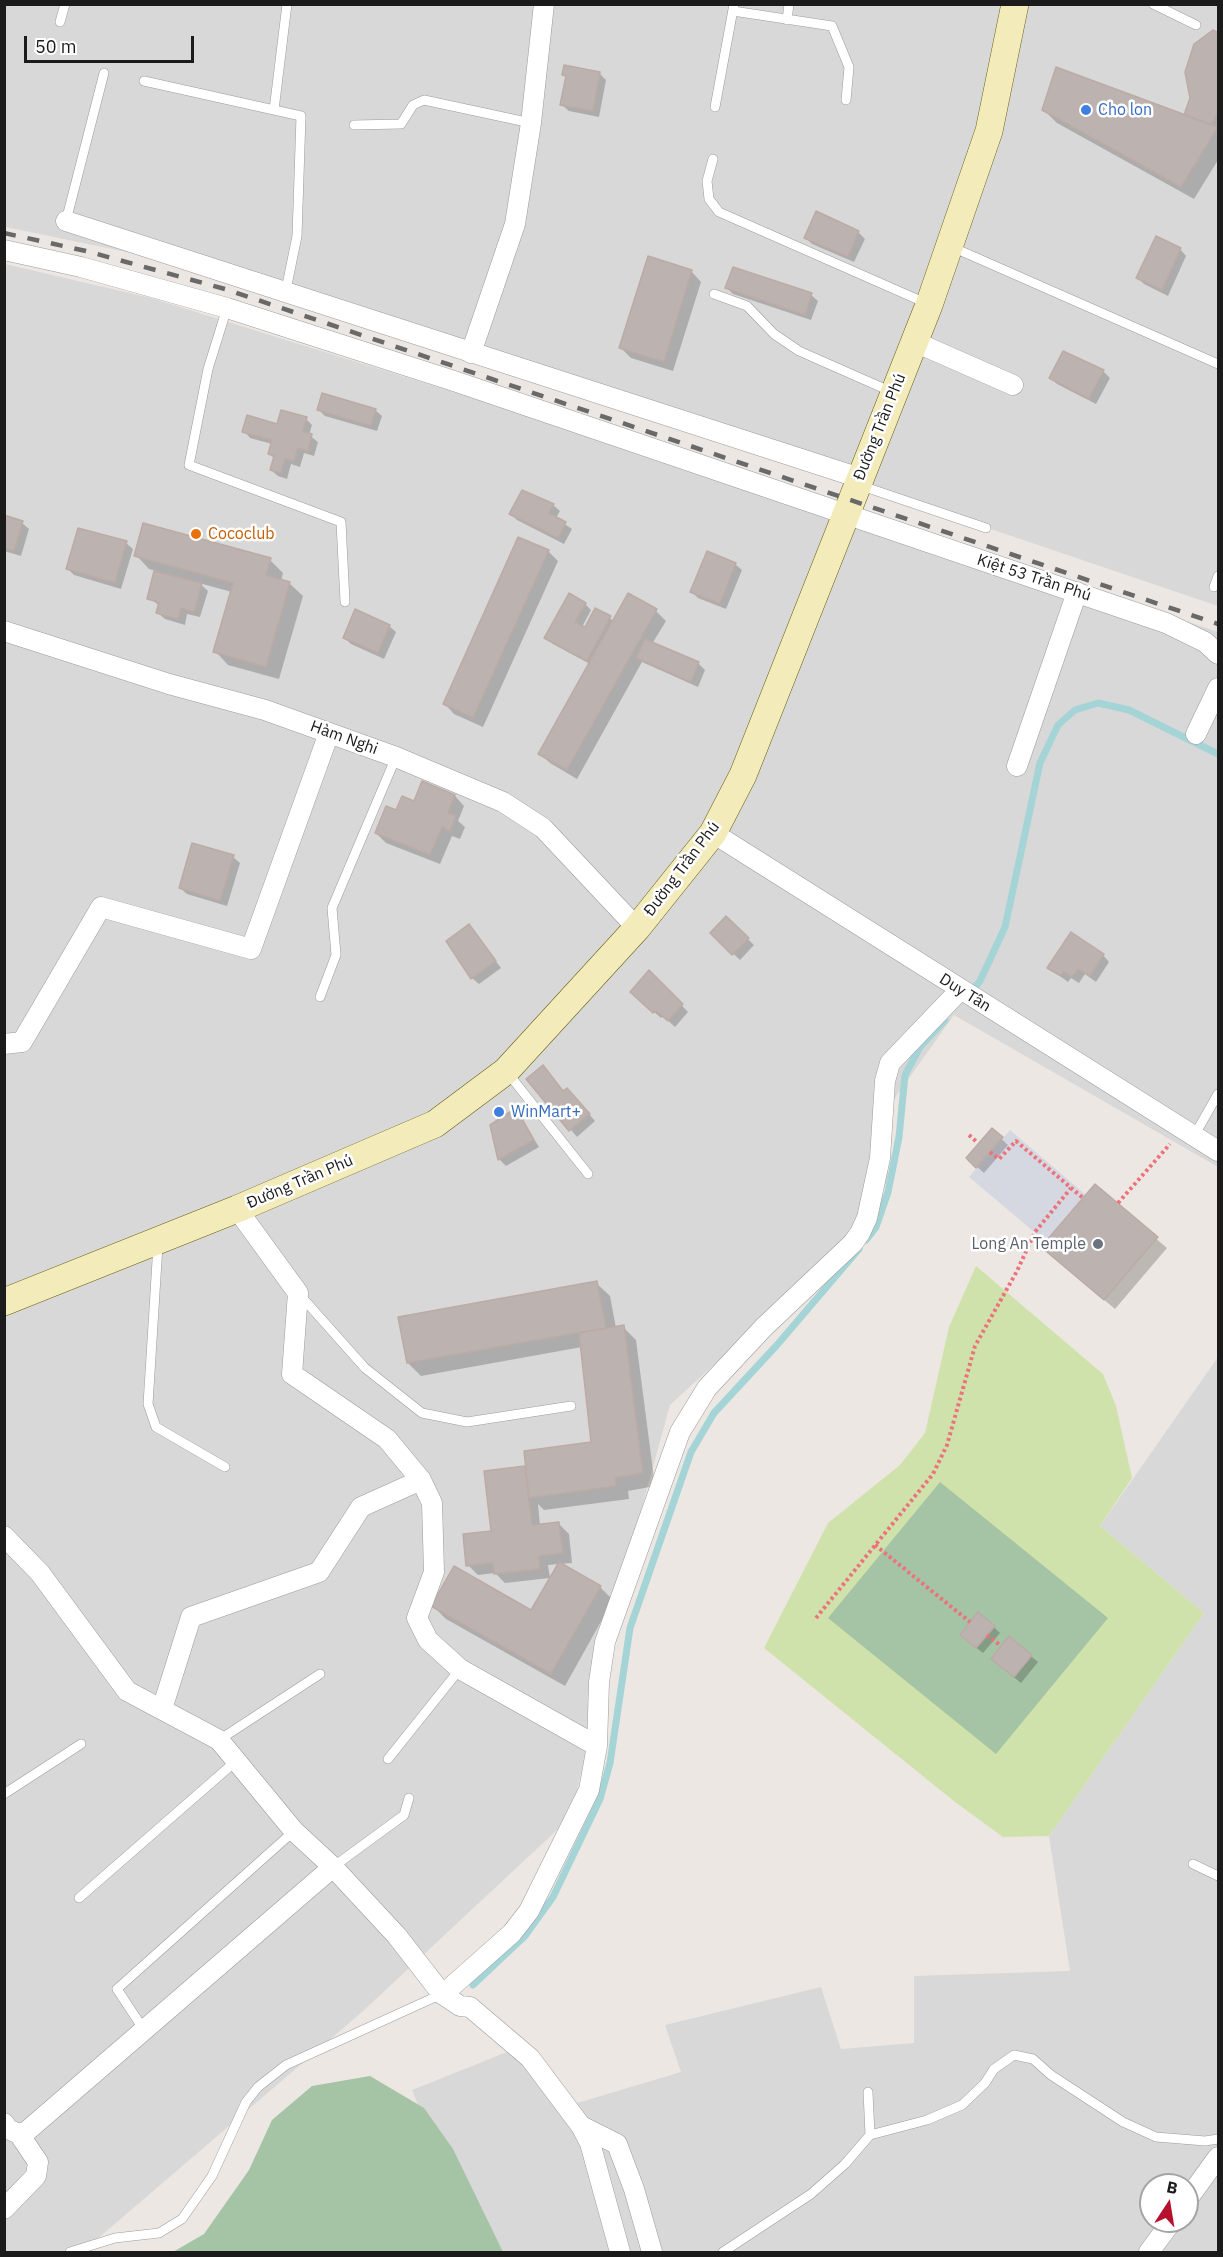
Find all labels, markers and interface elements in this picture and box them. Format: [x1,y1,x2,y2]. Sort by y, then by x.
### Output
scale bar [27,24,196,62]
text: 50 m [35,35,77,58]
place label: Cho lon [1098,100,1152,120]
marker: Cho lon [1079,103,1093,117]
street label: Đường Trần Phú [850,371,910,483]
place label: Cococlub [208,524,275,544]
marker: Cococlub [189,527,203,541]
street label: Kiệt 53 Trần Phú [975,551,1093,605]
street label: Hàm Nghi [308,717,380,759]
street label: Đường Trần Phú [640,818,724,920]
street label: Duy Tân [936,970,994,1016]
place label: WinMart+ [511,1102,581,1122]
marker: WinMart+ [492,1105,506,1119]
street label: Đường Trần Phú [244,1151,356,1213]
place label: Long An Temple [971,1234,1086,1254]
marker: Long An Temple [1091,1237,1105,1251]
north arrow [1139,2173,1199,2233]
text: B [1165,2176,1180,2198]

